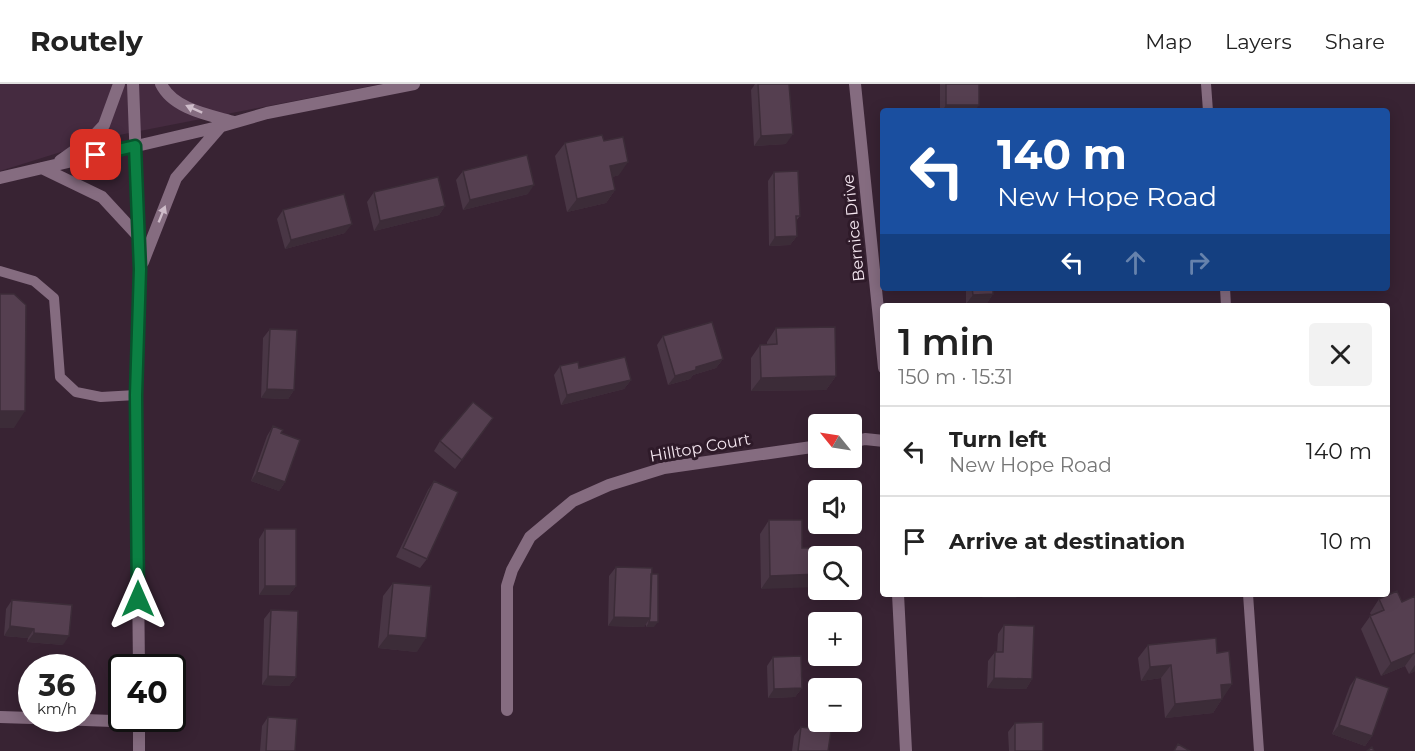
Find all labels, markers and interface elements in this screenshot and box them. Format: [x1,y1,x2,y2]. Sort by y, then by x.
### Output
text: Routely [30,24,143,58]
text: Map [1145,29,1192,54]
text: Layers [1225,29,1292,54]
text: Share [1325,29,1385,54]
one-way arrow [185,105,202,114]
text: 140 m [997,128,1127,180]
pin [70,129,121,180]
icon: left [898,132,976,210]
icon: arrive [79,138,112,171]
street label: Bernice Drive [838,173,869,283]
text: New Hope Road [997,180,1217,213]
one-way arrow [157,205,167,223]
icon: left [1056,246,1089,279]
icon: ahead [1119,246,1152,279]
icon: right [1182,246,1215,279]
text: 1 min [898,320,995,364]
button: close [1309,323,1372,386]
text: 150 m · 15:31 [898,365,1013,389]
north arrow [808,414,862,468]
map controls [808,414,862,732]
text: Turn left [949,426,1047,453]
street label: Hilltop Court [648,429,752,466]
icon: left [898,435,931,468]
text: 140 m [1306,438,1372,465]
text: New Hope Road [949,453,1112,477]
button: sound [808,480,862,534]
icon: arrive [898,525,931,558]
text: Arrive at destination [949,528,1185,555]
text: 10 m [1320,528,1372,555]
button: search [808,546,862,600]
position arrow [106,567,170,631]
button: + [808,612,862,666]
speed limit sign: 40 [108,654,186,732]
text: 36 [39,667,75,704]
button: − [808,678,862,732]
text: km/h [37,699,77,718]

